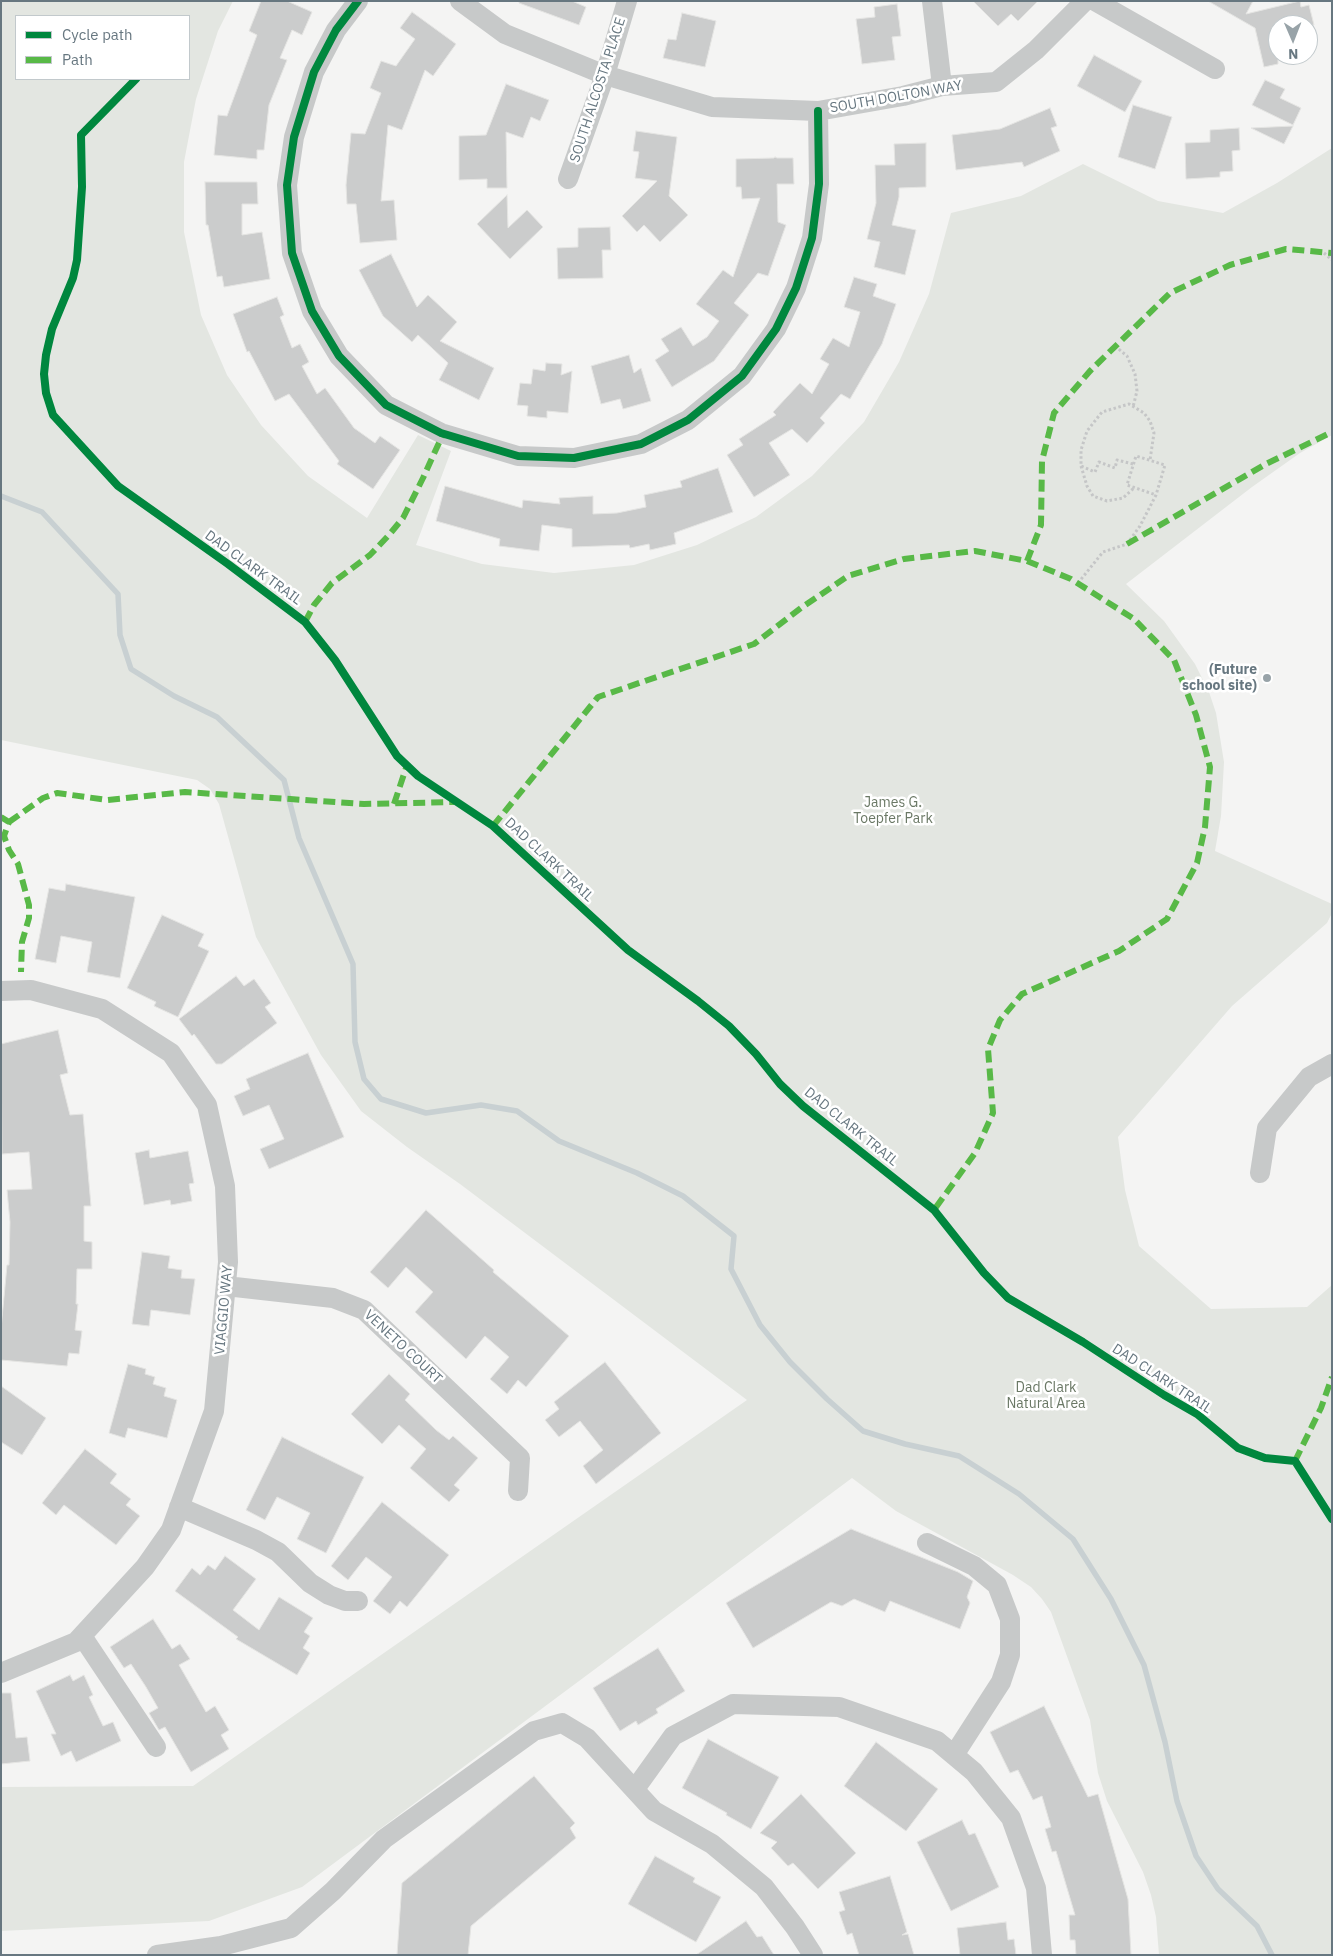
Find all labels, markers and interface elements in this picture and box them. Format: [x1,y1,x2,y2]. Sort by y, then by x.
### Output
legend [15,15,190,80]
street label: SOUTH ALCOSTA PLACE [567,15,629,165]
north arrow [1268,15,1318,65]
text: Cycle path [62,25,133,44]
text: N [1288,45,1298,63]
text: Path [62,50,93,69]
street label: SOUTH DOLTON WAY [829,77,963,117]
street label: DAD CLARK TRAIL [201,527,305,609]
place label: (Future school site) [1182,662,1257,694]
marker: (Future school site) [1261,672,1273,684]
park label: James G. Toepfer Park [853,795,933,828]
street label: DAD CLARK TRAIL [501,814,597,906]
street label: DAD CLARK TRAIL [801,1084,901,1170]
street label: VIAGGIO WAY [212,1264,236,1356]
street label: VENETO COURT [361,1307,445,1387]
street label: DAD CLARK TRAIL [1109,1340,1215,1418]
park label: Dad Clark Natural Area [1006,1380,1086,1412]

